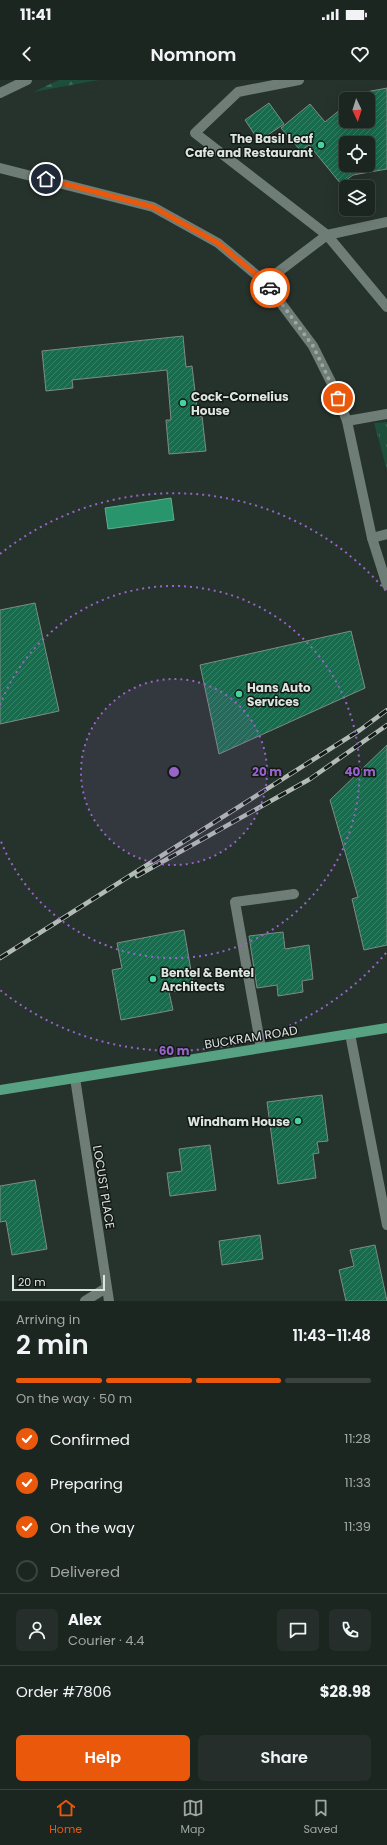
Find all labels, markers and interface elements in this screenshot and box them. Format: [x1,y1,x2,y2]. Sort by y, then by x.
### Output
text: 11:41 [20,4,51,25]
text: Nomnom [151,42,236,67]
icon: back [16,43,38,65]
icon: heart [349,43,371,65]
north arrow [339,92,375,128]
map controls [339,92,375,216]
place label: The Basil Leaf Cafe and Restaurant [185,130,314,161]
button: locate [339,136,375,172]
marker: The Basil Leaf Cafe and Restaurant [316,140,326,150]
pin [29,162,63,196]
icon: home [35,168,57,190]
button: layers [339,180,375,216]
courier [250,268,290,308]
icon: car [259,277,281,299]
pin [321,381,355,415]
icon: bag [327,387,349,409]
place label: Cock-Cornelius House [191,388,289,419]
marker: Cock-Cornelius House [178,398,188,408]
place label: Hans Auto Services [247,679,311,710]
marker: Hans Auto Services [234,689,244,699]
text: 20 m [252,763,282,780]
text: 40 m [344,763,376,780]
centre of rings [167,765,181,779]
place label: Bentel & Bentel Architects [161,964,254,995]
marker: Bentel & Bentel Architects [148,974,158,984]
street label: BUCKRAM ROAD [203,1021,299,1053]
text: 60 m [159,1042,190,1059]
place label: Windham House [188,1113,291,1130]
marker: Windham House [293,1116,303,1126]
street label: LOCUST PLACE [89,1144,119,1230]
scale bar [12,1273,105,1292]
text: 20 m [18,1274,46,1290]
text: Arriving in [16,1310,80,1329]
text: 11:43–11:48 [292,1325,371,1346]
text: 2 min [16,1327,89,1363]
text: On the way · 50 m [16,1389,132,1408]
icon: check [16,1428,38,1450]
text: Confirmed [50,1429,130,1450]
text: 11:28 [344,1429,371,1448]
icon: check [16,1472,38,1494]
text: Preparing [50,1473,123,1494]
text: 11:33 [345,1473,371,1492]
icon: check [16,1516,38,1538]
text: On the way [50,1517,135,1538]
text: 11:39 [344,1517,371,1536]
text: Delivered [50,1561,120,1582]
button: person [16,1609,58,1651]
text: Alex [68,1609,102,1630]
button: chat [277,1609,319,1651]
button: phone [329,1609,371,1651]
text: Courier · 4.4 [68,1631,144,1650]
text: Order #7806 [16,1681,112,1702]
text: $28.98 [320,1681,371,1702]
button: Help [16,1735,190,1781]
button: Share [198,1735,371,1781]
tab: Home [49,1797,82,1838]
tab: Map [181,1797,205,1838]
tab: Saved [303,1797,338,1838]

